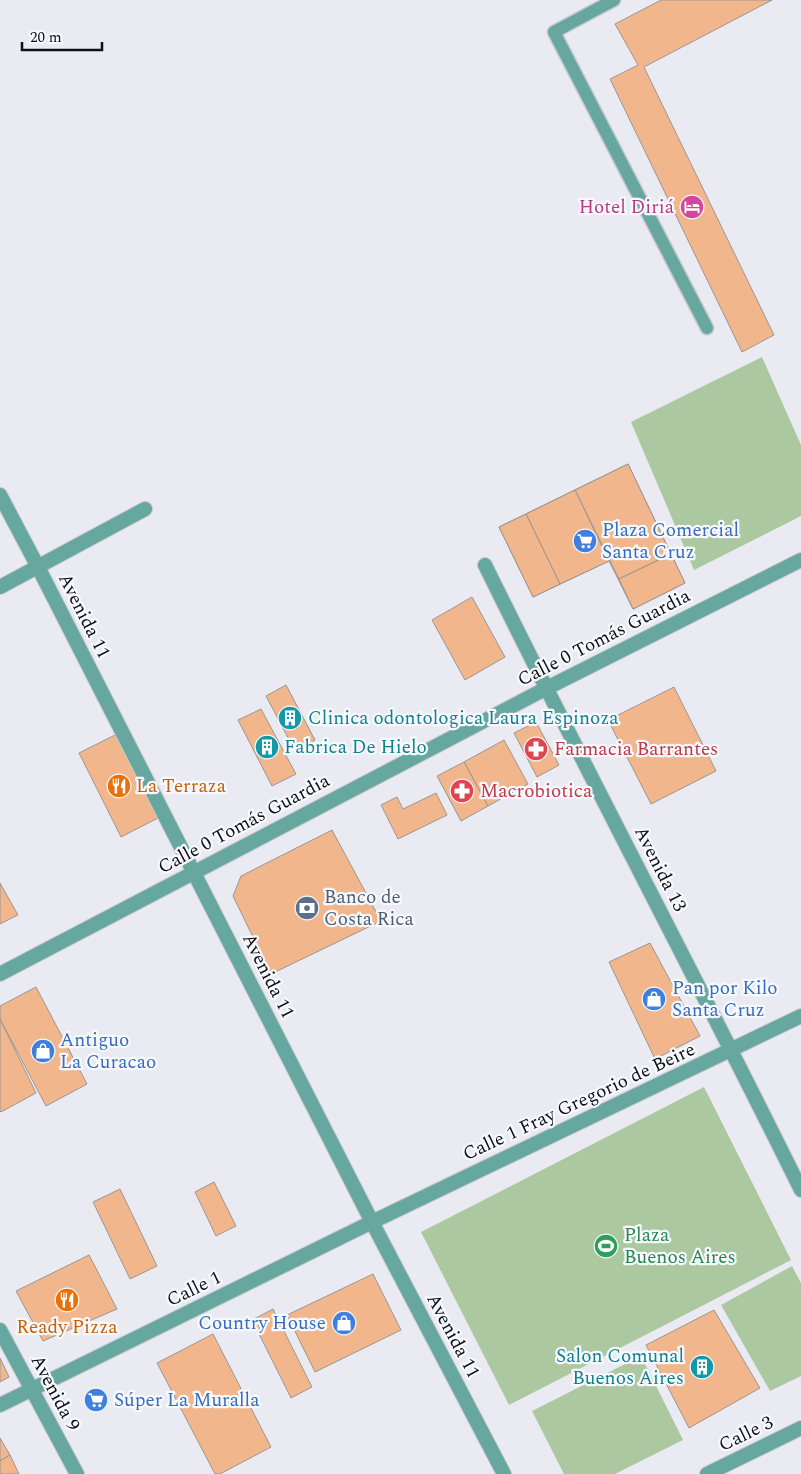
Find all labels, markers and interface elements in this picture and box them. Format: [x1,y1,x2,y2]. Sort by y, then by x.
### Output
scale bar [22,20,102,52]
text: 20 m [30,26,62,49]
place label: Hotel Diriá [579,193,675,222]
hotel icon: Hotel Diriá [679,194,705,220]
place label: Plaza Comercial Santa Cruz [602,516,739,567]
supermarket icon: Plaza Comercial Santa Cruz [572,528,598,554]
street label: Avenida 11 [50,568,118,664]
street label: Calle 0 Tomás Guardia [512,581,696,694]
place label: Clinica odontologica Laura Espinoza [308,704,619,733]
building icon: Clinica odontologica Laura Espinoza [277,705,303,731]
place label: Fabrica De Hielo [284,733,427,762]
building icon: Fabrica De Hielo [254,734,280,760]
place label: Farmacia Barrantes [554,735,718,764]
pharmacy icon: Farmacia Barrantes [523,736,549,762]
street label: Calle 0 Tomás Guardia [153,766,336,882]
place label: La Terraza [136,772,227,801]
restaurant icon: La Terraza [106,773,132,799]
place label: Macrobiotica [480,777,593,806]
pharmacy icon: Macrobiotica [449,778,475,804]
street label: Avenida 13 [626,821,694,917]
place label: Banco de Costa Rica [324,883,414,934]
bank icon: Banco de Costa Rica [294,895,320,921]
street label: Avenida 11 [234,928,302,1024]
place label: Pan por Kilo Santa Cruz [672,974,778,1025]
shop icon: Pan por Kilo Santa Cruz [641,986,667,1012]
place label: Antiguo La Curacao [60,1026,156,1077]
street label: Calle 1 Fray Gregorio de Beire [458,1035,700,1169]
shop icon: Antiguo La Curacao [30,1038,56,1064]
place label: Plaza Buenos Aires [624,1221,736,1272]
sports icon: Plaza Buenos Aires [593,1233,619,1259]
street label: Calle 1 [162,1263,226,1315]
restaurant icon: Ready Pizza [54,1287,80,1313]
street label: Avenida 11 [419,1288,487,1384]
place label: Country House [198,1309,326,1338]
shop icon: Country House [331,1310,357,1336]
place label: Ready Pizza [16,1313,118,1342]
place label: Salon Comunal Buenos Aires [556,1342,684,1393]
street label: Avenida 9 [23,1350,87,1436]
building icon: Salon Comunal Buenos Aires [689,1354,715,1380]
place label: Súper La Muralla [114,1386,260,1415]
supermarket icon: Súper La Muralla [83,1387,109,1413]
street label: Calle 3 [714,1408,779,1460]

